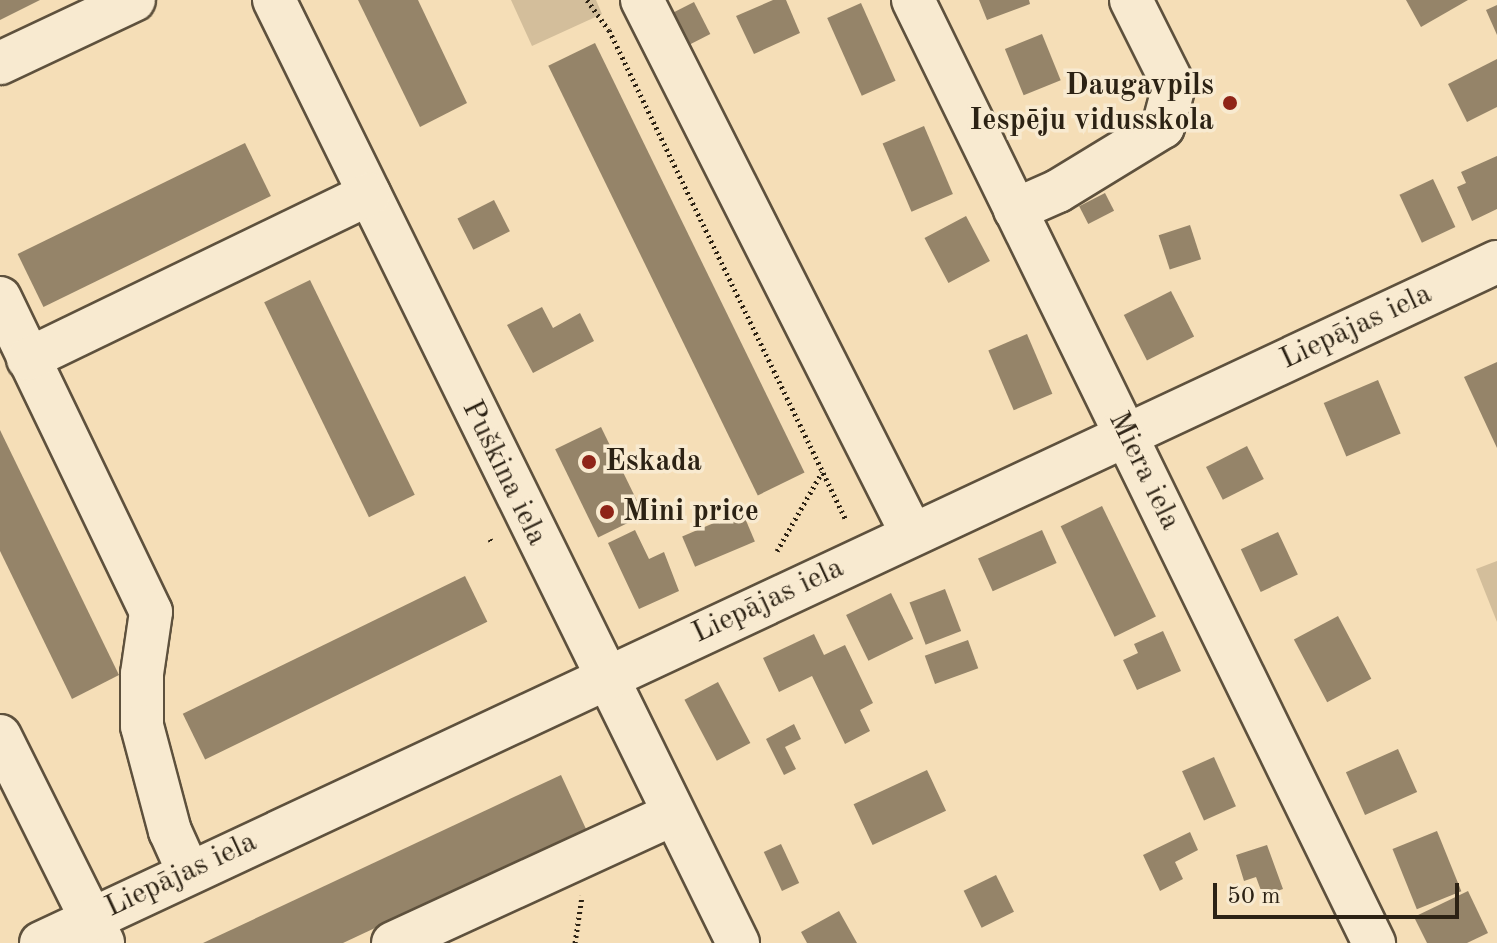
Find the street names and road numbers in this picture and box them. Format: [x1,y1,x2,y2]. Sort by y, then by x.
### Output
street label: Liepājas iela [1275,276,1437,378]
street label: Puškina iela [453,394,555,552]
street label: Miera iela [1100,406,1188,536]
street label: Liepājas iela [687,550,849,652]
street label: Liepājas iela [100,824,262,926]

